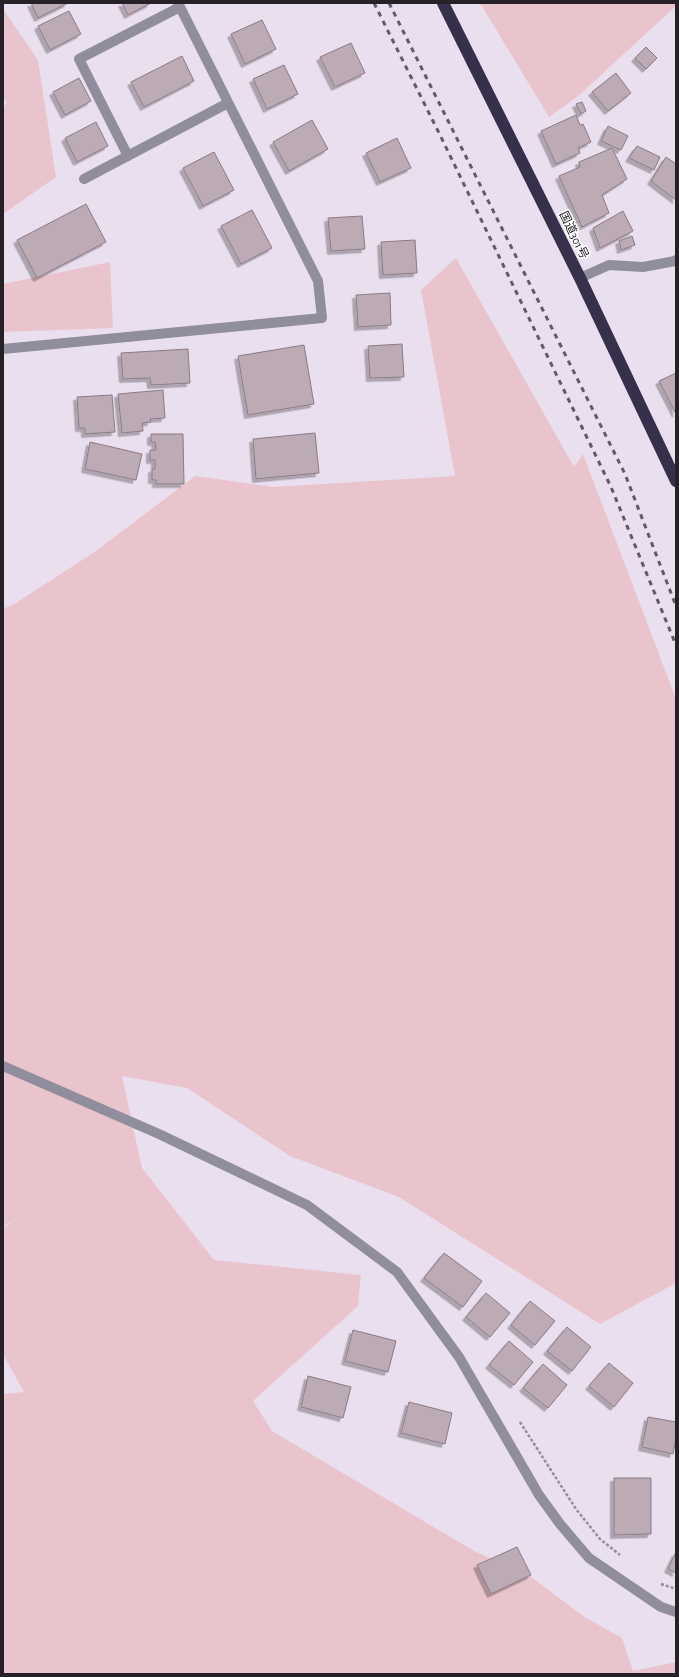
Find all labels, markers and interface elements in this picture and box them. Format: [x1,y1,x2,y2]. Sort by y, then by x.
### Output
street label: 国道301号 [557,209,592,261]

